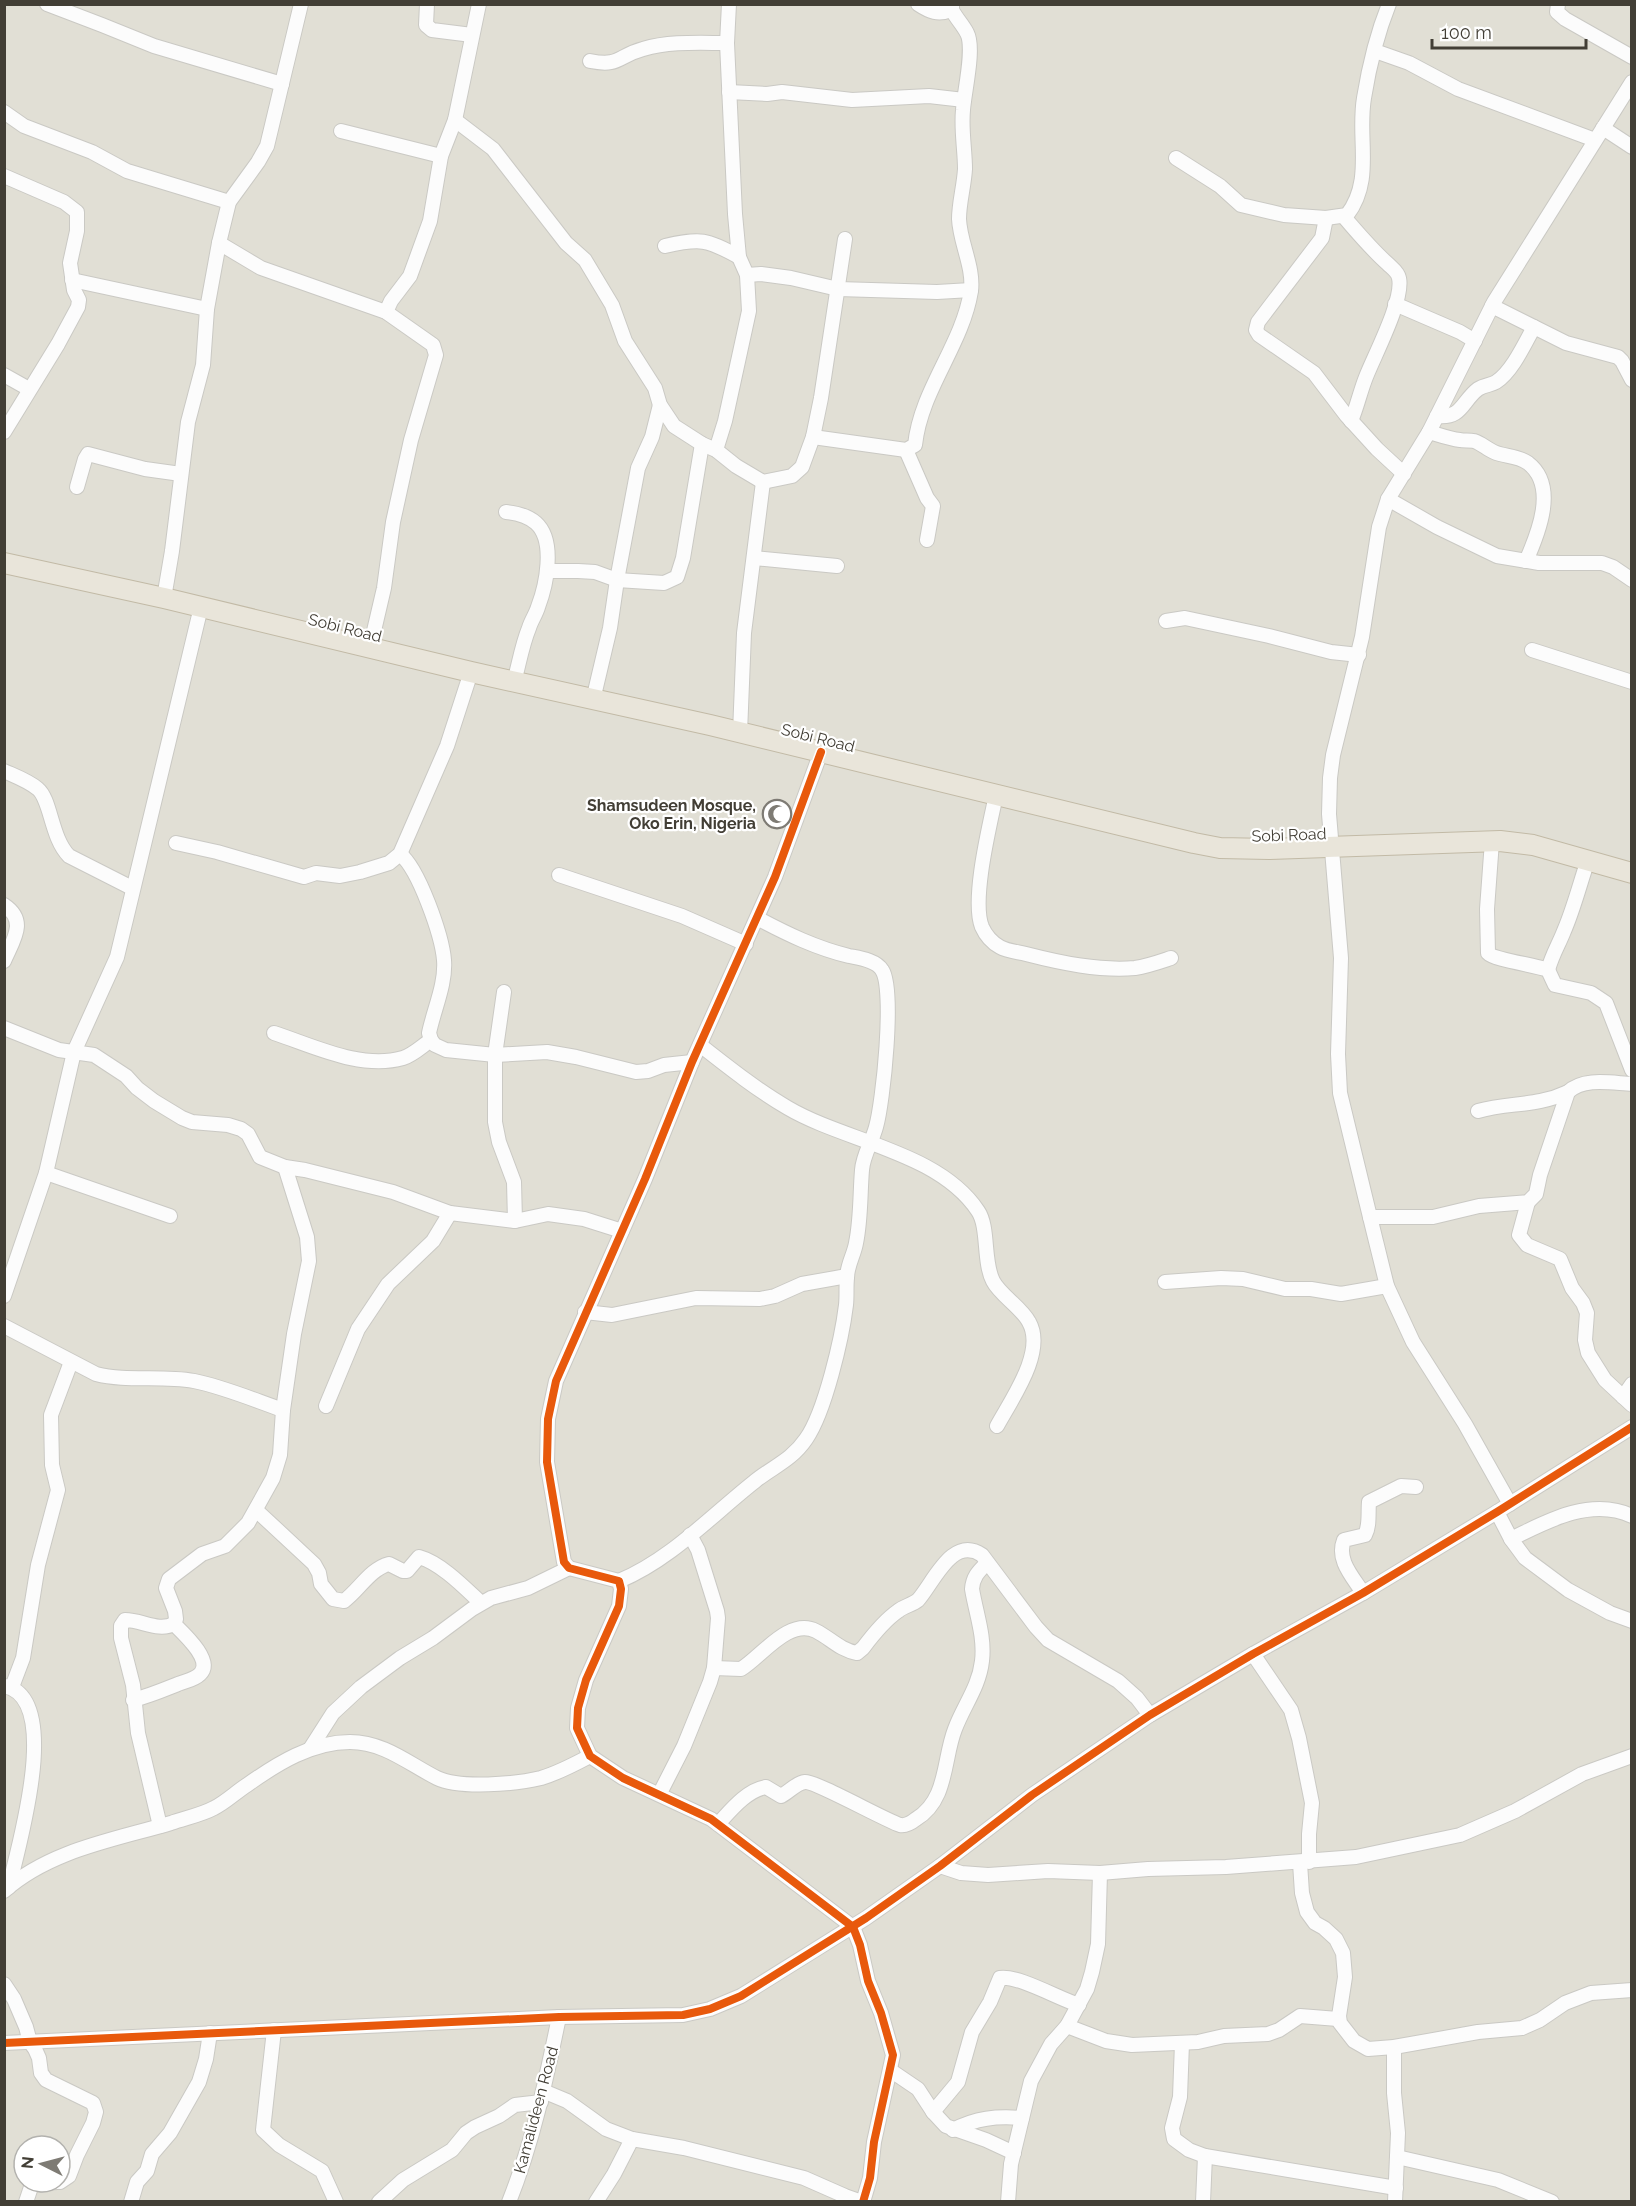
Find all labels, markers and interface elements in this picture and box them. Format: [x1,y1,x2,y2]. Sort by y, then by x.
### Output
scale bar [1432,12,1586,50]
text: 100 m [1441,22,1492,43]
street label: Sobi Road [306,610,384,646]
street label: Sobi Road [779,720,857,756]
place label: Shamsudeen Mosque, Oko Erin, Nigeria [587,796,756,833]
mosque icon: Shamsudeen Mosque, Oko Erin, Nigeria [761,798,793,830]
street label: Sobi Road [1251,824,1327,846]
street label: Kamalideen Road [510,2044,562,2176]
north arrow [12,2134,72,2194]
text: N [17,2155,38,2170]

